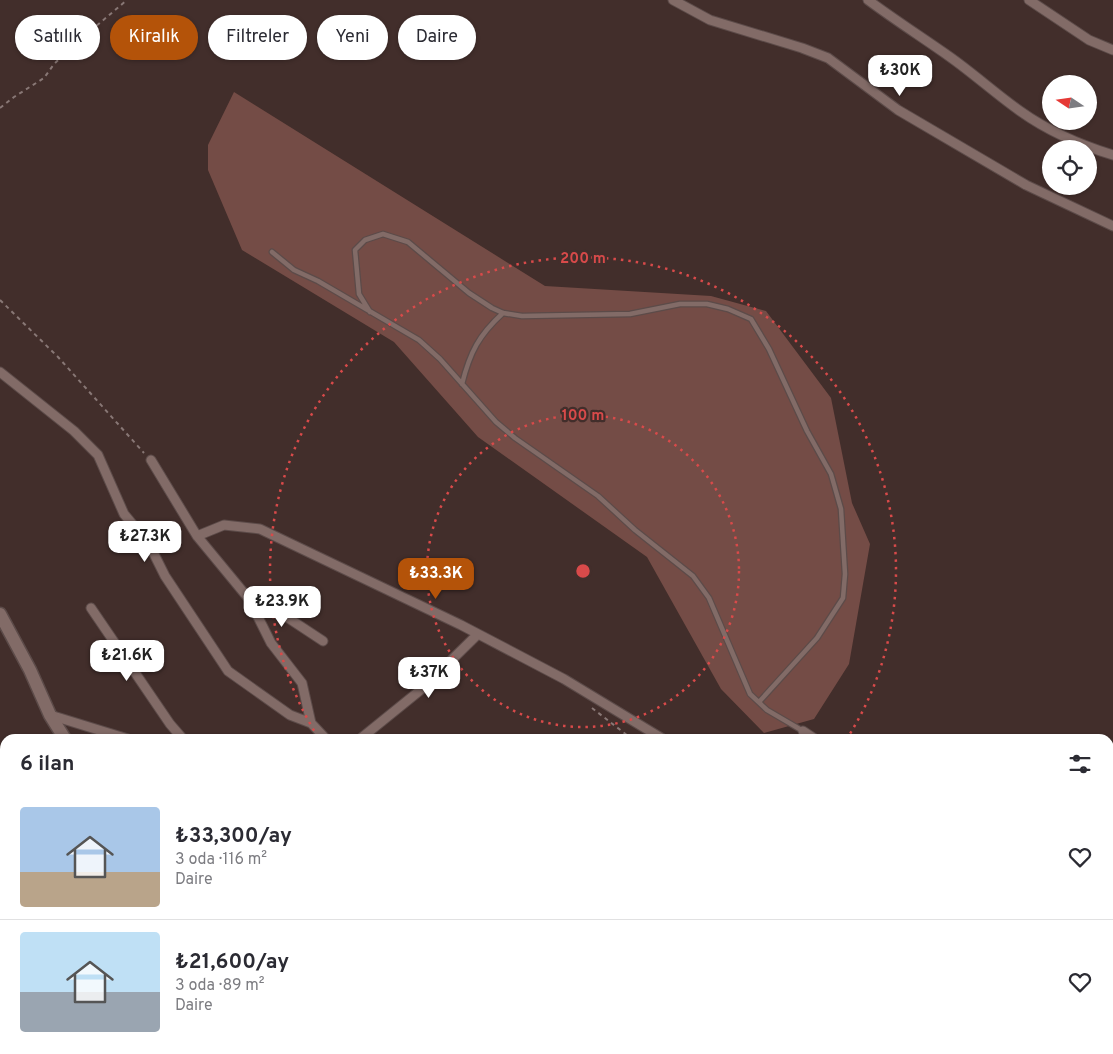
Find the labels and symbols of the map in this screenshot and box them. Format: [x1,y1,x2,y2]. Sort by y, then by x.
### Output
pin: ₺30K [870,54,930,97]
north arrow [1042,75,1098,130]
text: 200 m [560,250,606,269]
text: 100 m [562,407,604,426]
pin: ₺27.3K [104,520,186,563]
pin: ₺33.3K [395,558,477,600]
centre of rings [574,562,592,580]
pin: ₺23.9K [241,586,323,628]
pin: ₺21.6K [86,640,168,682]
pin: ₺37K [399,656,459,699]

